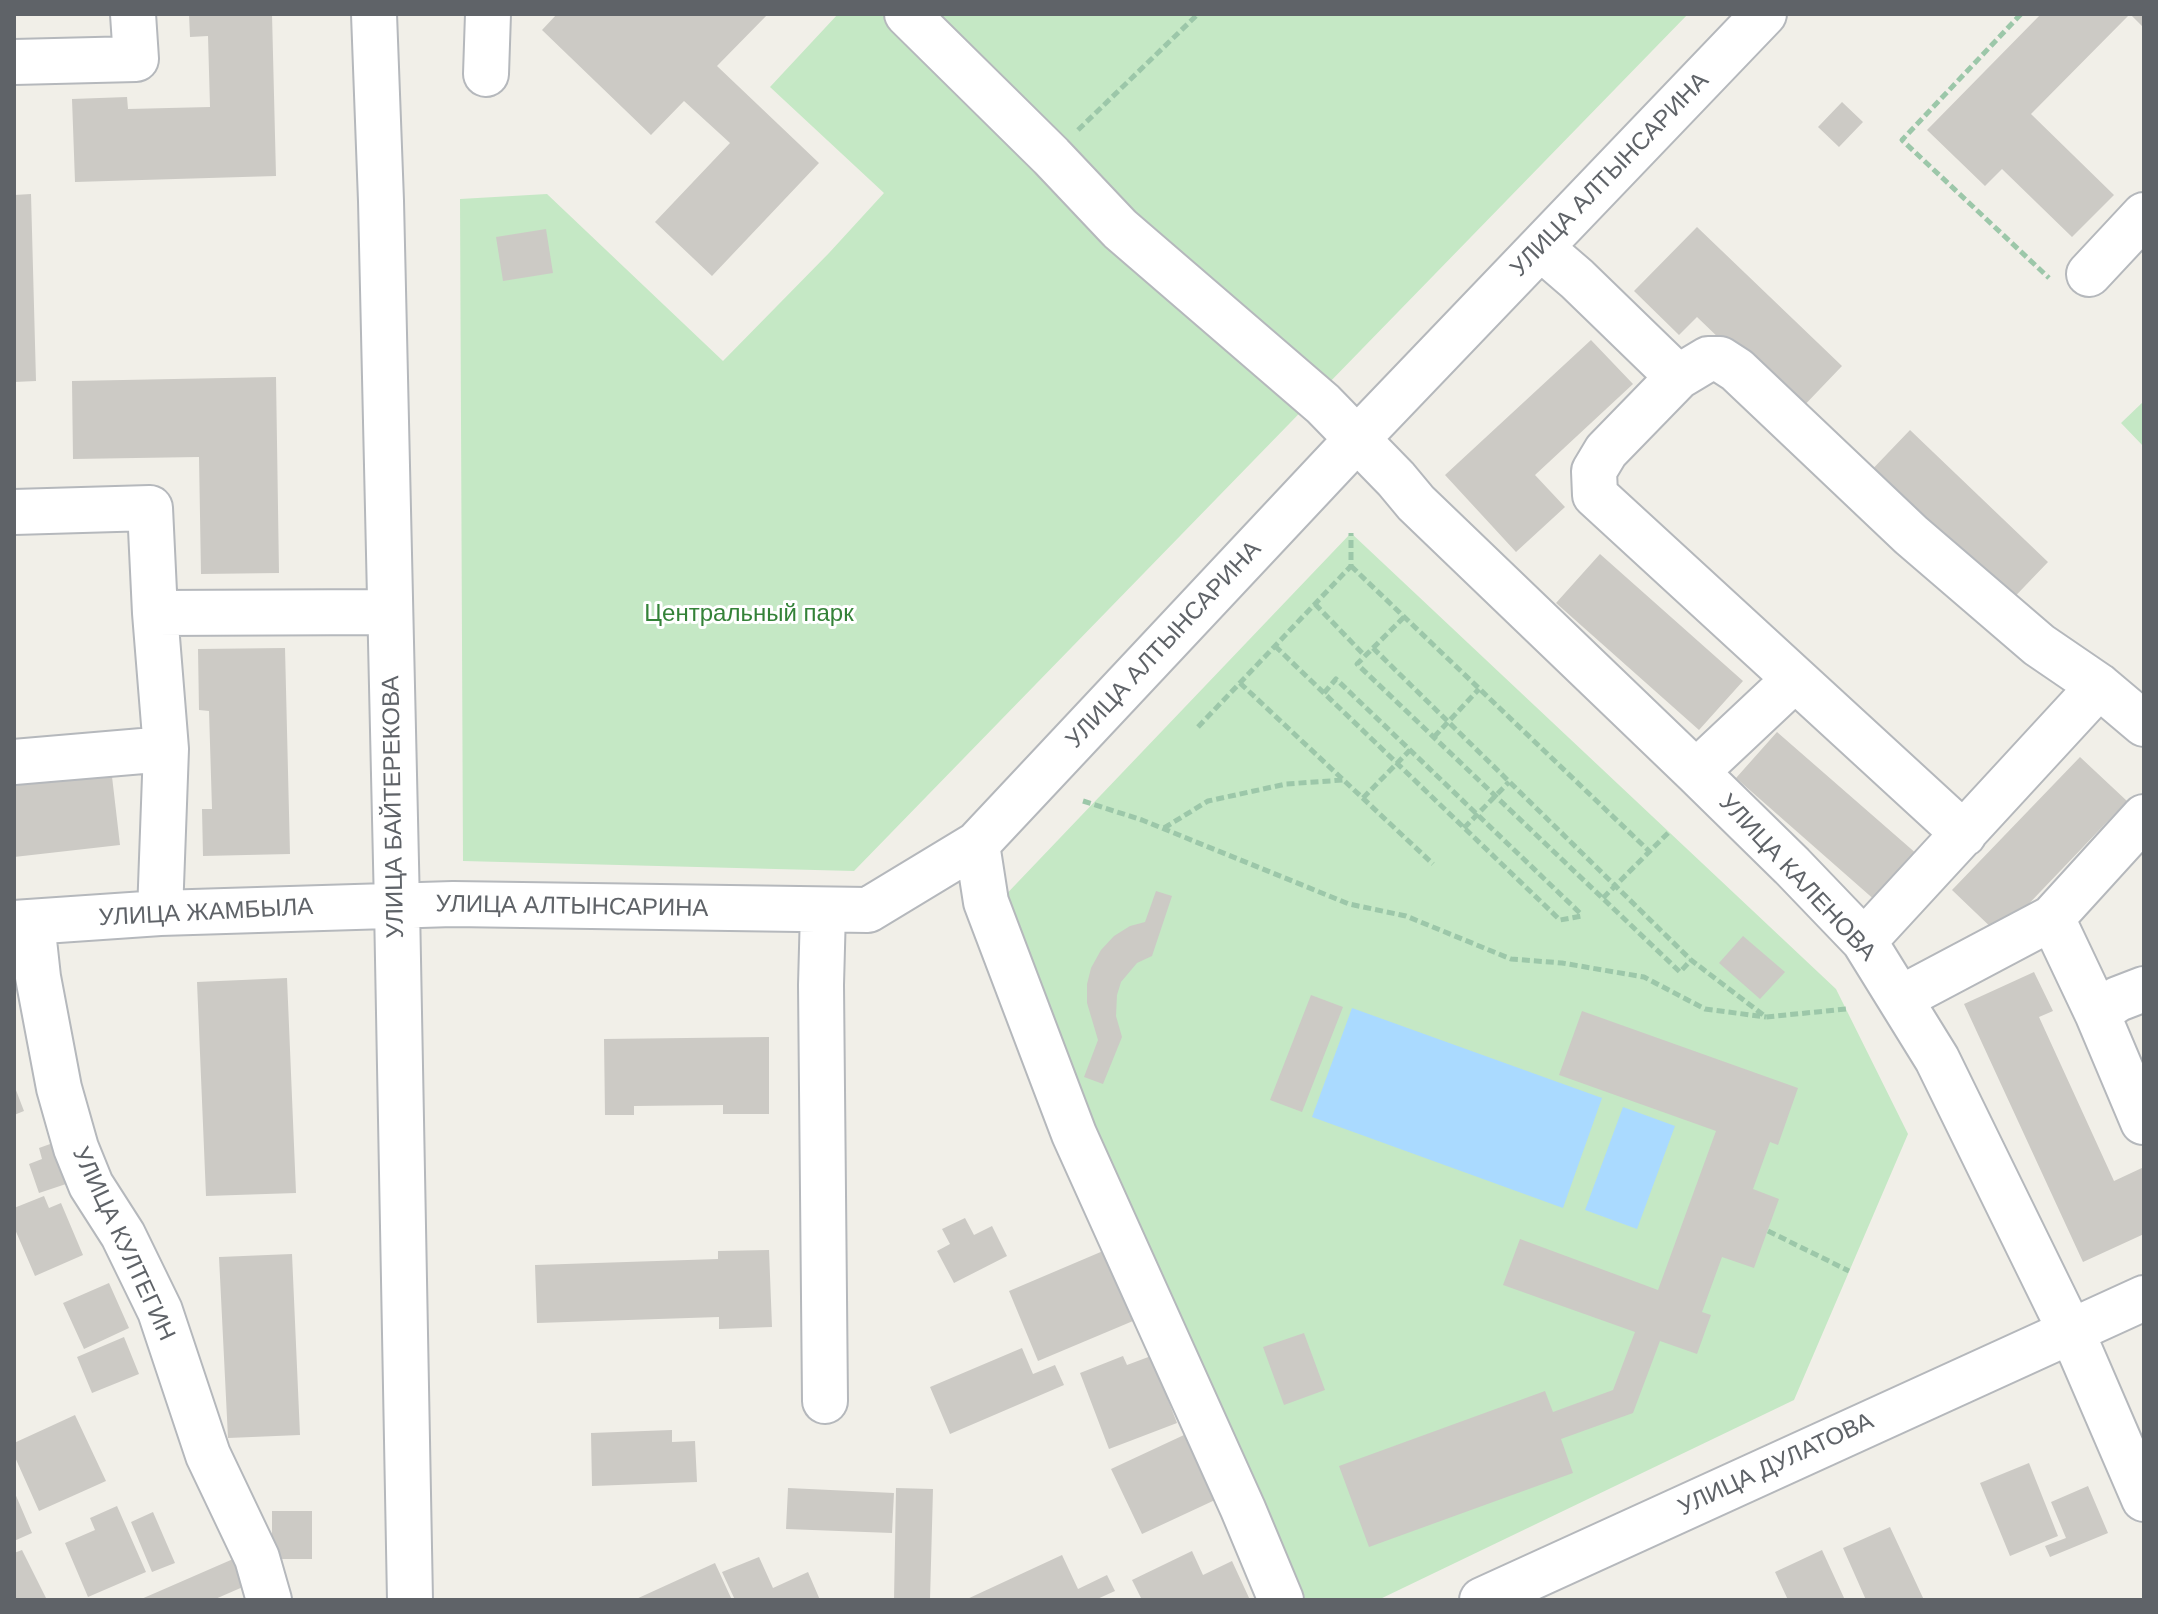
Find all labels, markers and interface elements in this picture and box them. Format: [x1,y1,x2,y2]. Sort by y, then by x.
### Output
street label: УЛИЦА АЛТЫНСАРИНА [1505,67,1715,283]
street label: УЛИЦА АЛТЫНСАРИНА [1060,535,1268,755]
park label: Центральный парк [644,600,854,628]
street label: УЛИЦА БАЙТЕРЕКОВА [377,675,411,939]
street label: УЛИЦА КАЛЕНОВА [1712,789,1882,967]
street label: УЛИЦА АЛТЫНСАРИНА [435,890,709,924]
street label: УЛИЦА ЖАМБЫЛА [98,893,314,933]
street label: УЛИЦА КУЛТЕГИН [65,1142,181,1346]
street label: УЛИЦА ДУЛАТОВА [1674,1407,1878,1523]

